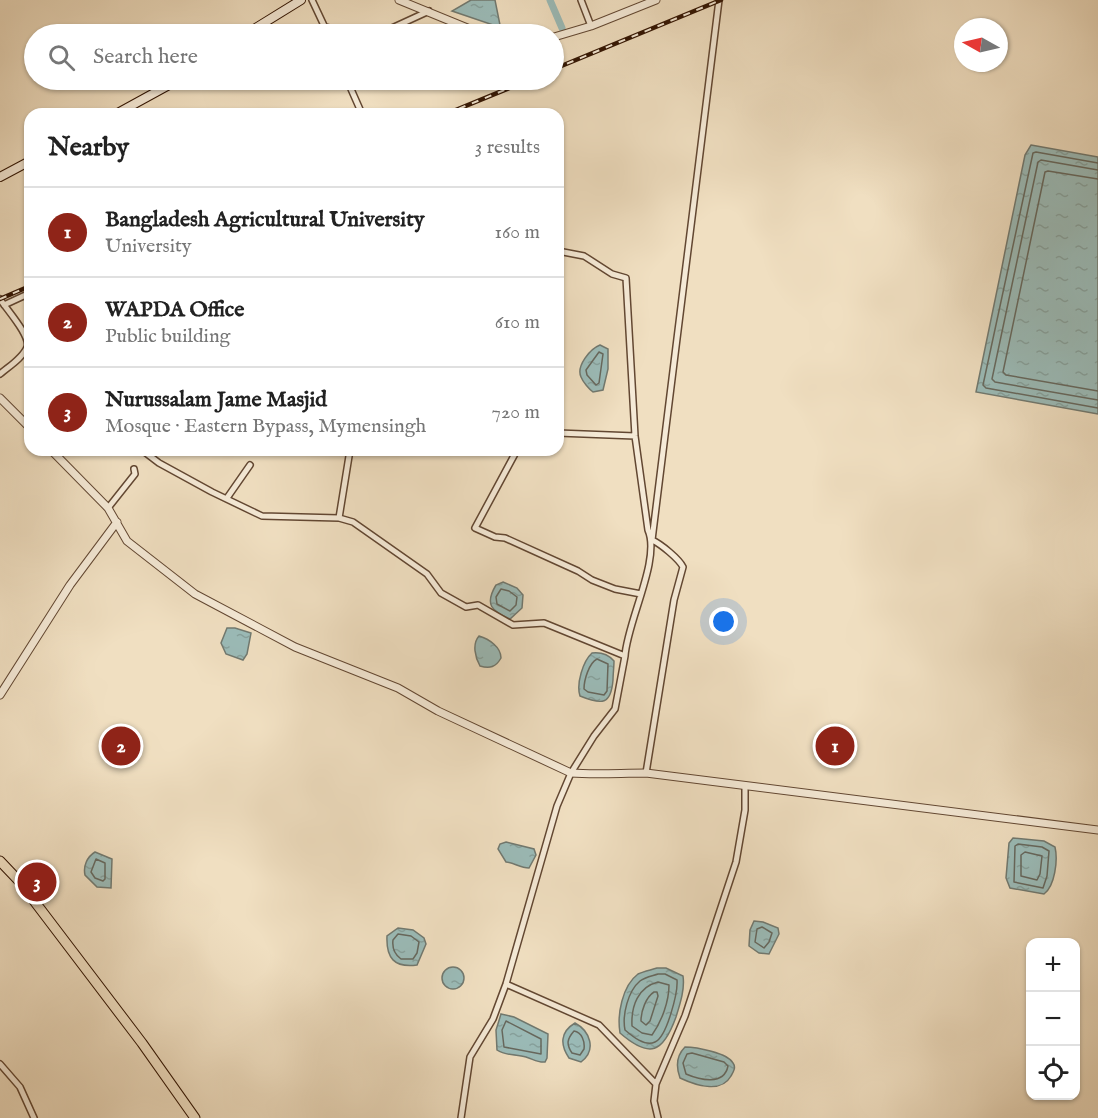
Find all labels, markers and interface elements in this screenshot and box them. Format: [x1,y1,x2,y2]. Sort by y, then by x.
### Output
north arrow [954,18,1008,72]
search box [24,24,564,90]
icon: search [45,41,78,74]
text: Search here [93,43,198,71]
text: Nearby [48,131,129,164]
text: 3 results [475,135,540,160]
text: Bangladesh Agricultural University [105,206,425,234]
text: 1 [64,220,71,245]
text: 160 m [494,220,540,245]
text: University [105,234,192,259]
text: WAPDA Office [105,296,244,324]
text: 2 [63,310,72,335]
text: 610 m [495,310,540,335]
text: Public building [105,324,230,349]
text: Nurussalam Jame Masjid [105,386,327,414]
text: 3 [64,400,71,425]
text: 720 m [492,400,540,425]
text: Mosque · Eastern Bypass, Mymensingh [105,414,426,439]
your location [709,607,738,636]
pin: 2 [102,724,140,768]
pin: 1 [816,724,854,768]
pin: 3 [18,860,57,904]
map controls [1026,938,1080,1100]
button: + [1026,938,1080,992]
button: − [1026,992,1080,1046]
button: locate [1026,1046,1080,1100]

